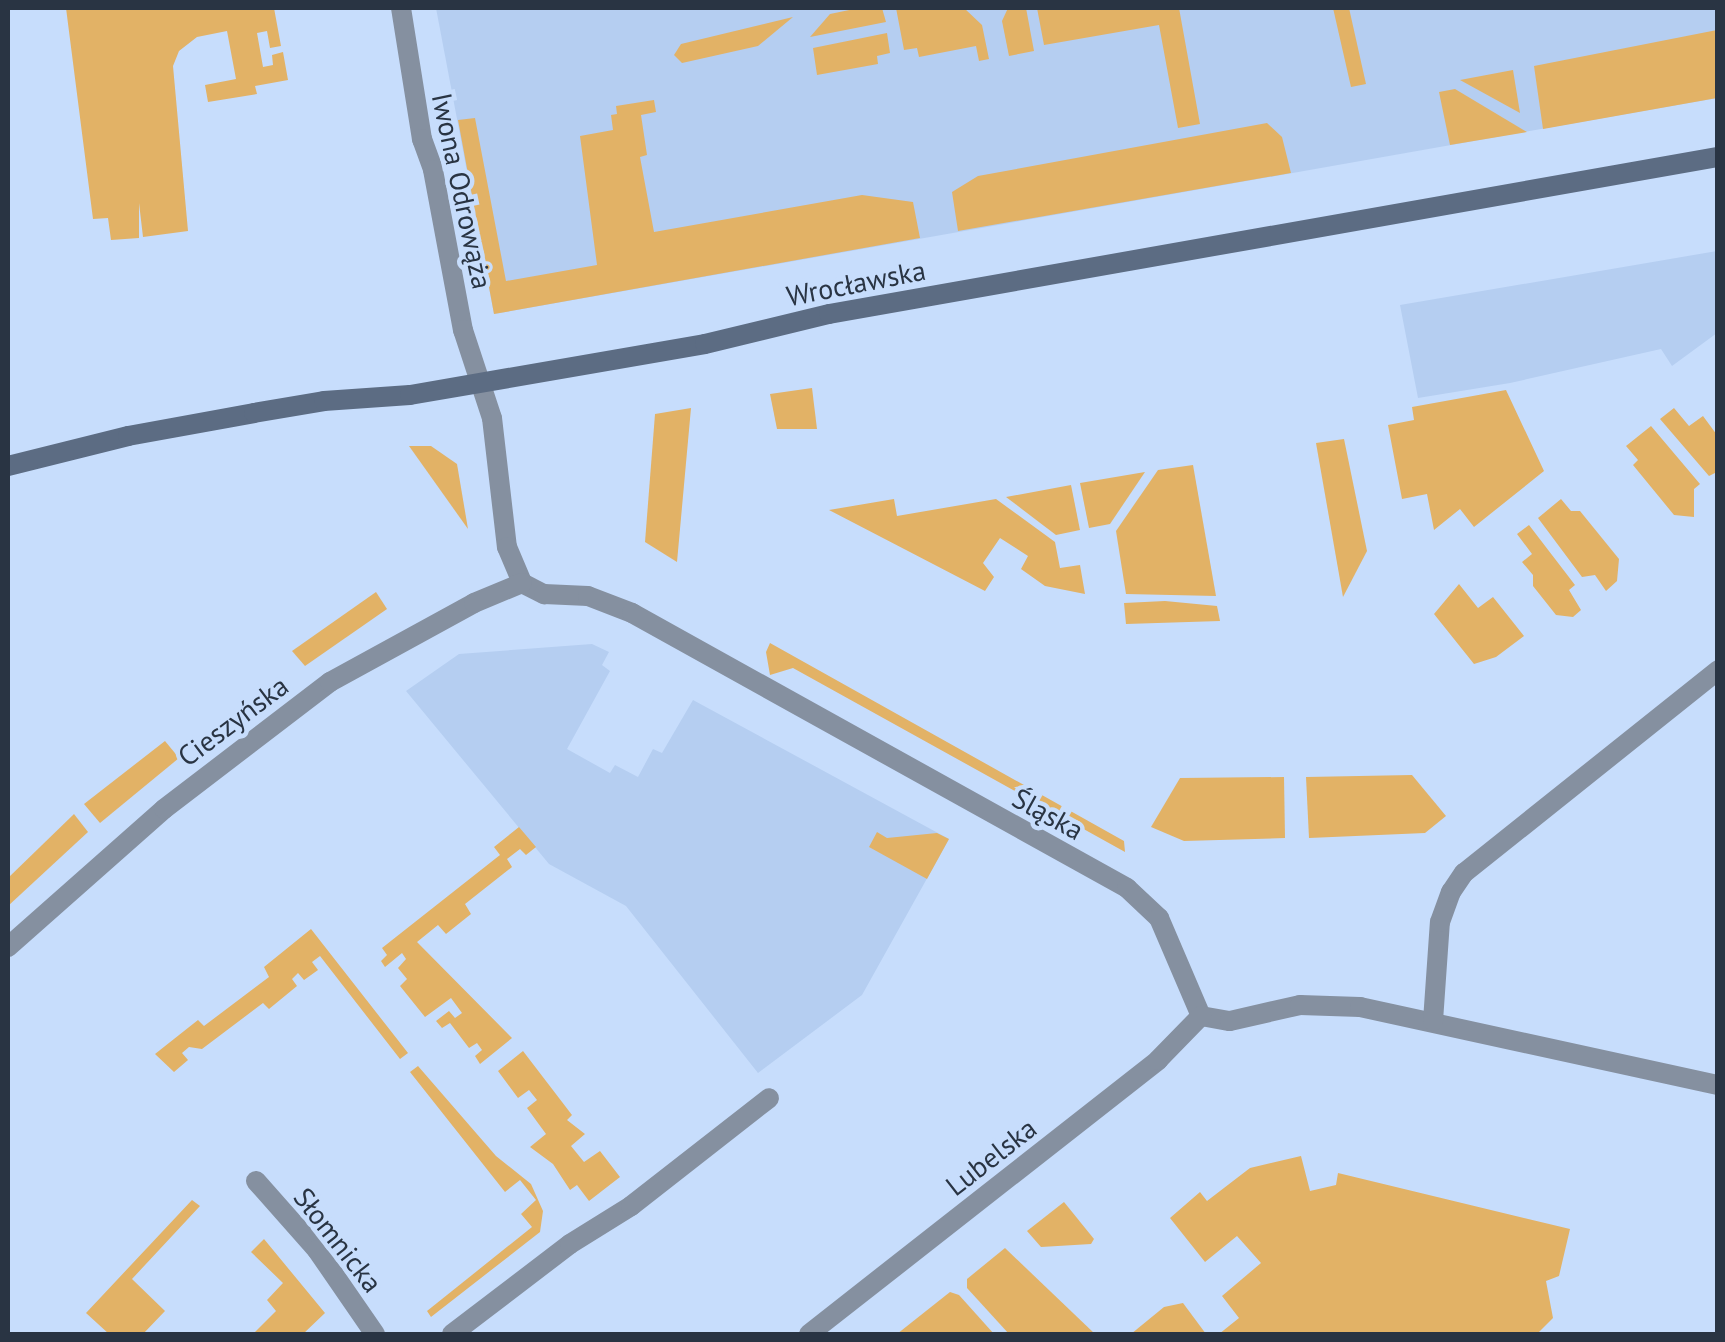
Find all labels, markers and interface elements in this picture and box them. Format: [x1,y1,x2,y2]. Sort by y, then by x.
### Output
street label: Iwona Odrowąża [425,90,499,292]
street label: Wrocławska [784,253,928,313]
street label: Cieszyńska [171,669,295,773]
street label: Śląska [1007,781,1089,847]
street label: Lubelska [939,1111,1043,1203]
street label: Słomnicka [287,1181,389,1299]

